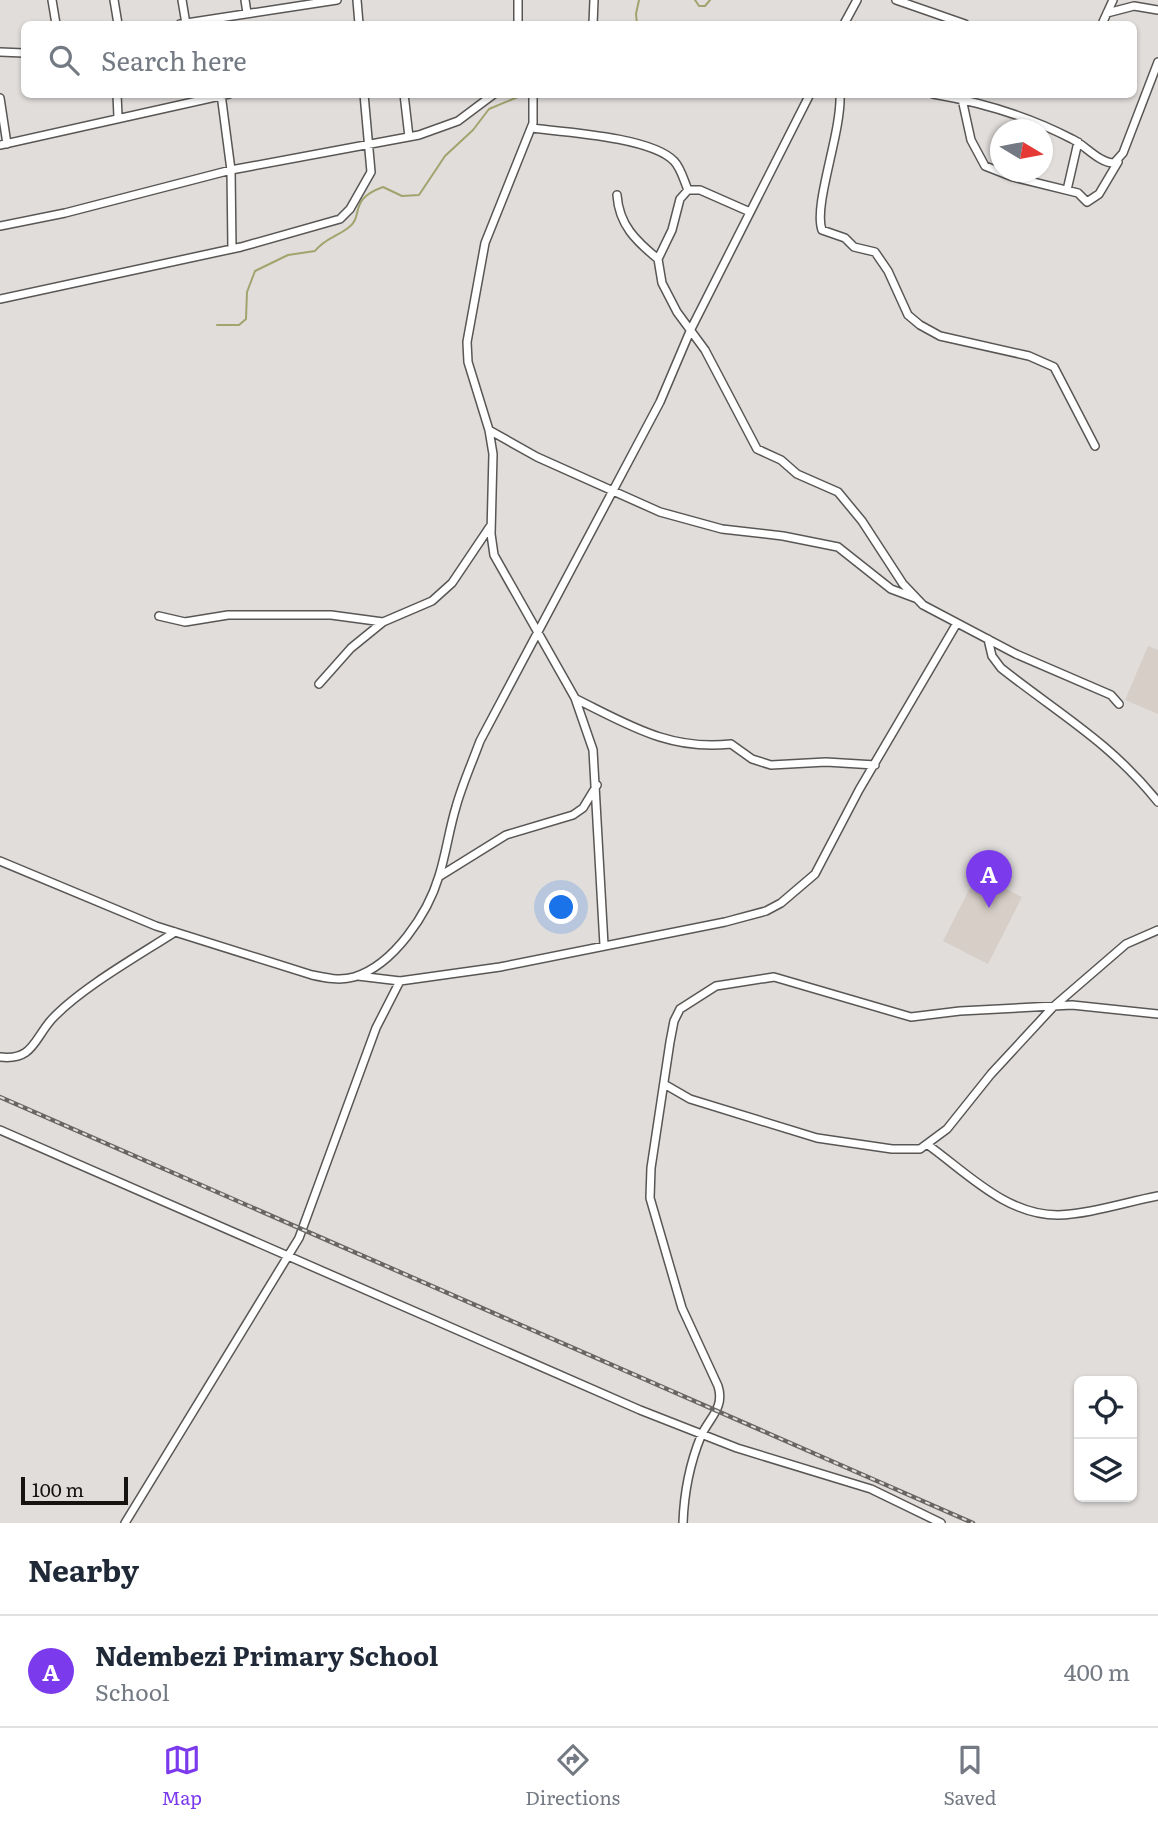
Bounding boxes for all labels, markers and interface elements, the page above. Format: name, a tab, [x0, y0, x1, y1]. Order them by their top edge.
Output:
search box	[21, 21, 1137, 98]
text: Search here	[101, 40, 247, 79]
icon: search	[45, 41, 83, 79]
north arrow	[990, 119, 1053, 182]
pin: A	[966, 850, 1012, 908]
your location	[544, 890, 578, 924]
map controls	[1074, 1376, 1137, 1502]
button: locate	[1074, 1376, 1137, 1439]
button: layers	[1074, 1439, 1137, 1502]
scale bar	[21, 1474, 128, 1506]
text: 100 m	[32, 1475, 84, 1503]
text: Nearby	[28, 1547, 139, 1591]
text: Ndembezi Primary School	[95, 1635, 438, 1674]
text: A	[42, 1654, 60, 1688]
text: 400 m	[1064, 1654, 1130, 1688]
text: School	[95, 1674, 169, 1708]
tab: Map	[162, 1741, 202, 1811]
tab: Directions	[525, 1741, 620, 1811]
tab: Saved	[943, 1741, 996, 1811]

